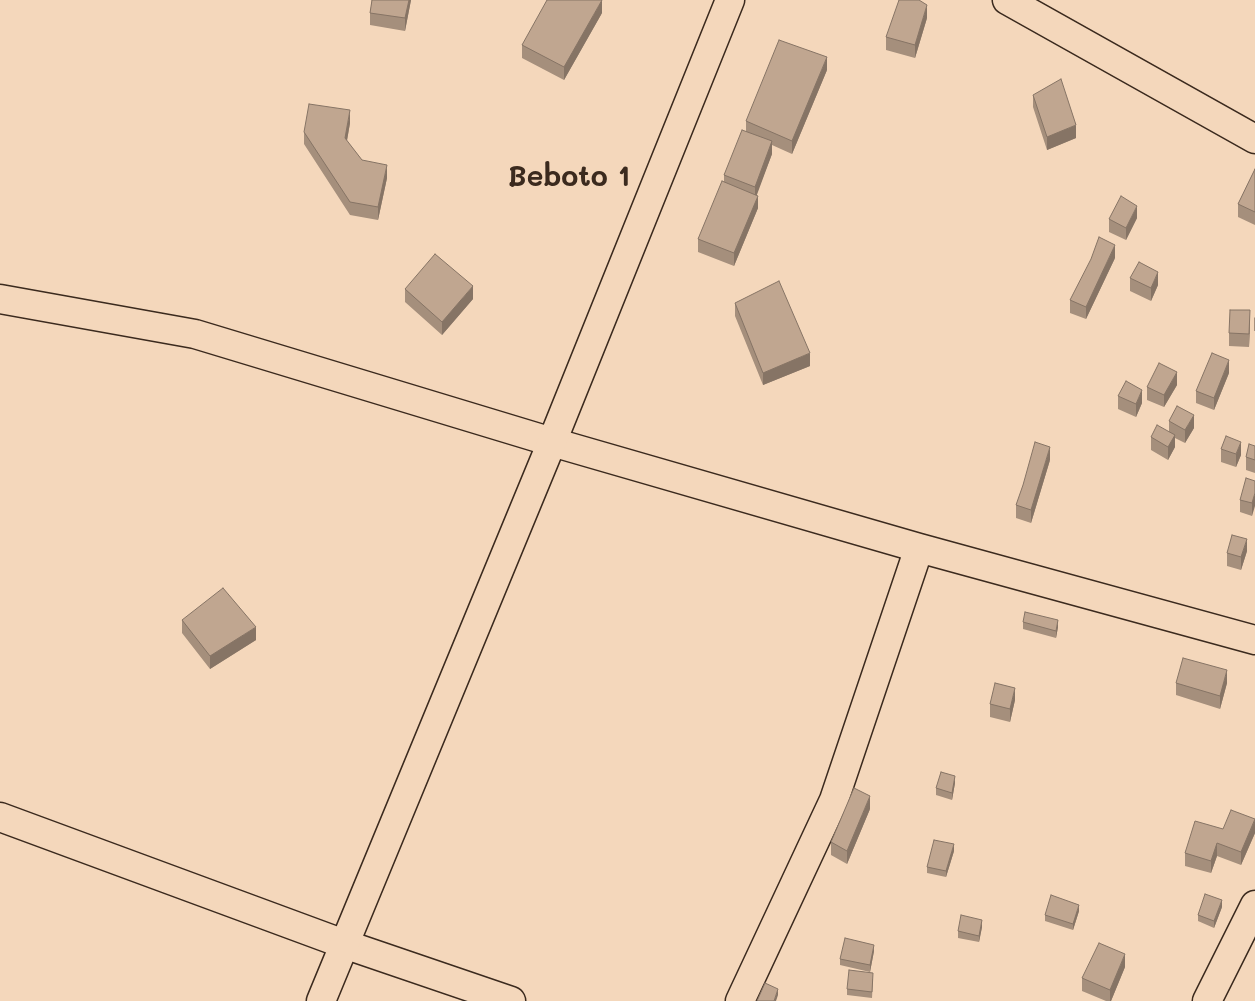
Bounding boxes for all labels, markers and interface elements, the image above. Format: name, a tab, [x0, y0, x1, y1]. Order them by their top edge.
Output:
district label: Beboto 1	[508, 160, 630, 194]

